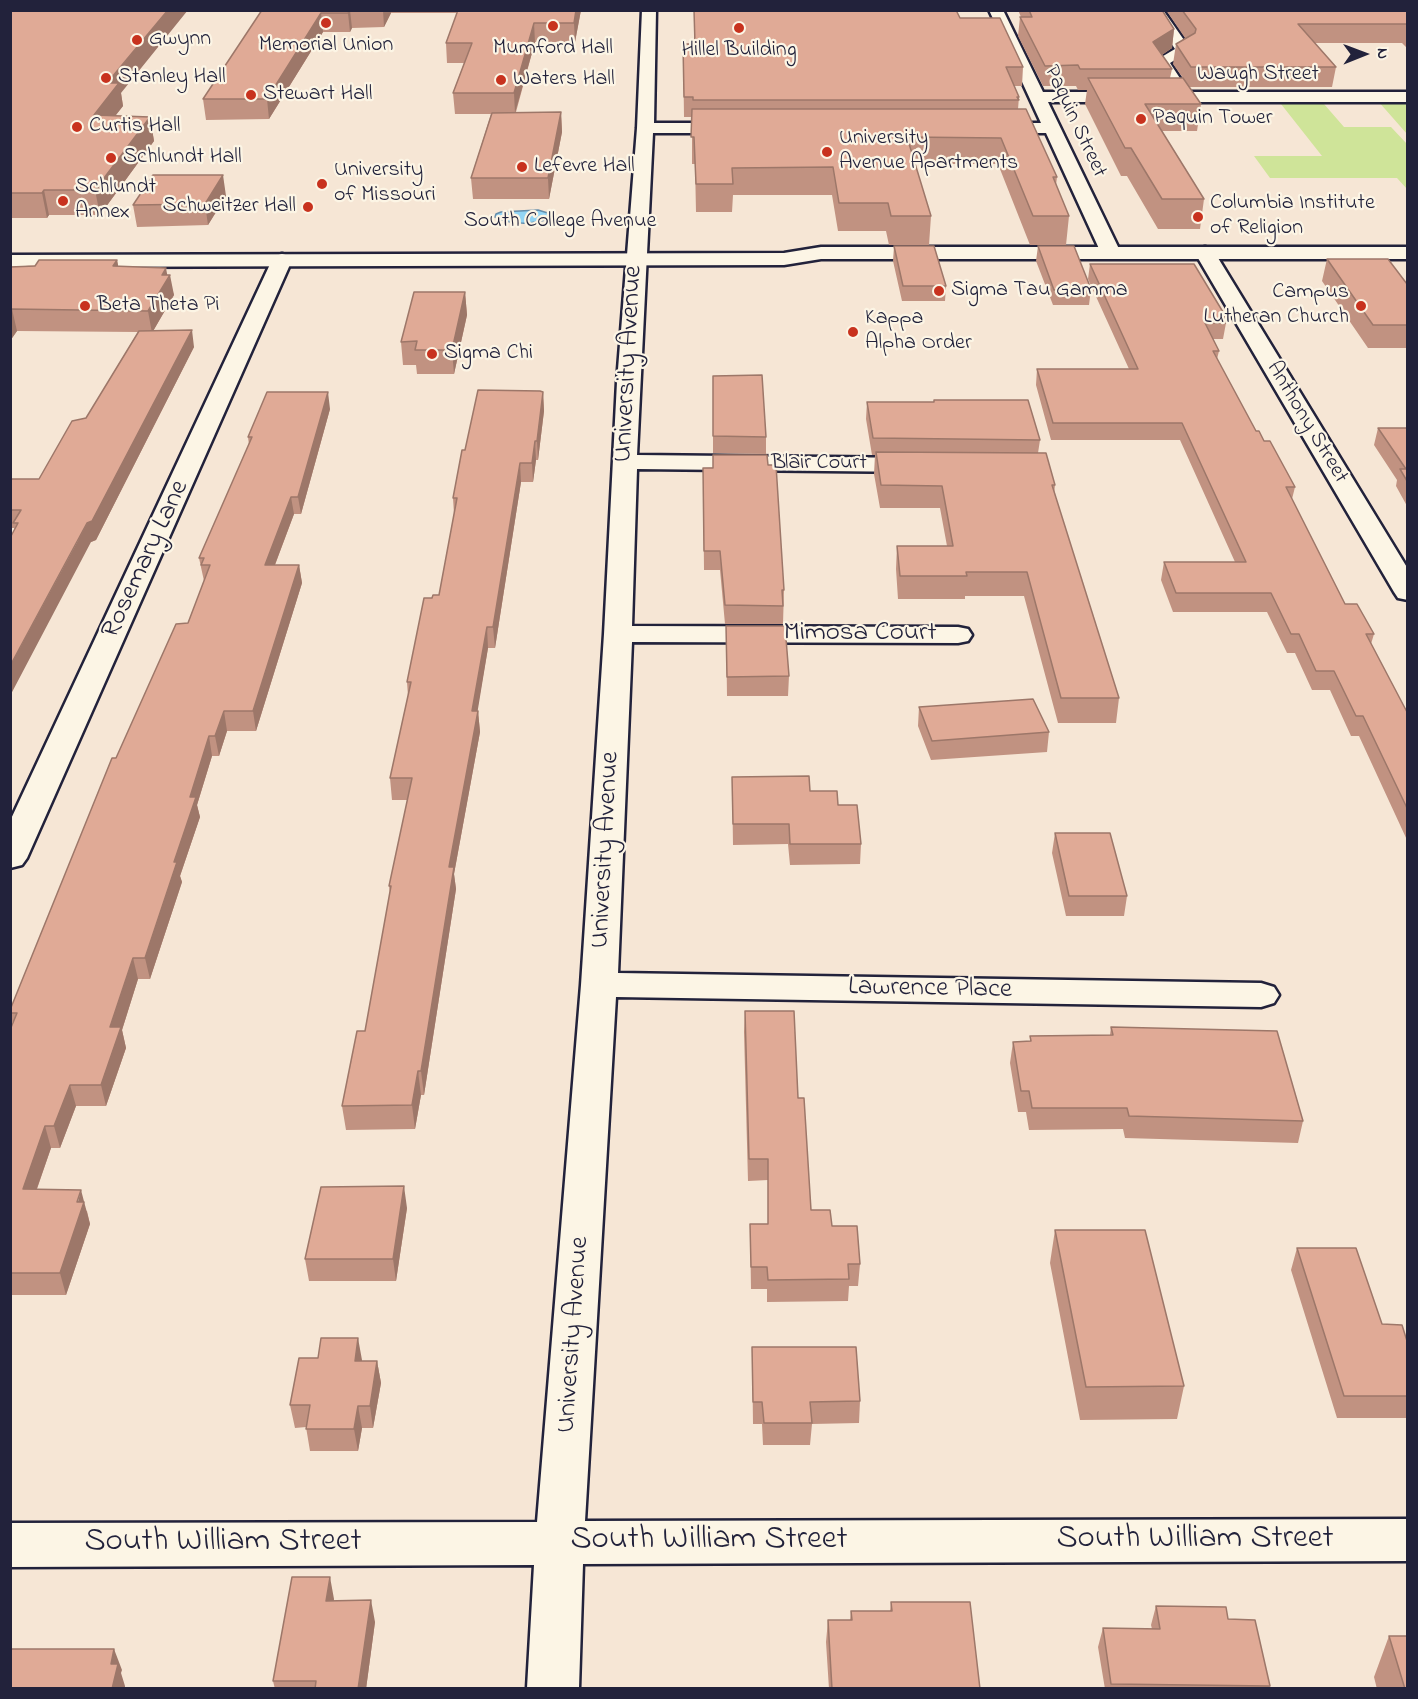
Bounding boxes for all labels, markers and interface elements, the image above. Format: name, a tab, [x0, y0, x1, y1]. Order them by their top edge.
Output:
marker: Memorial Union	[319, 16, 333, 30]
marker: Mumford Hall	[546, 19, 560, 33]
marker: Hillel Building	[732, 21, 746, 35]
north arrow	[1334, 24, 1394, 84]
place label: Gwynn	[149, 27, 211, 53]
marker: Gwynn	[130, 33, 144, 47]
place label: Memorial Union	[259, 33, 393, 59]
place label: Mumford Hall	[493, 36, 613, 62]
place label: Hillel Building	[681, 38, 797, 64]
text: N	[1370, 48, 1394, 59]
street label: Paquin Street	[1037, 62, 1111, 182]
street label: Waugh Street	[1197, 62, 1319, 88]
place label: Stanley Hall	[118, 65, 226, 91]
place label: Waters Hall	[513, 67, 615, 93]
marker: Stanley Hall	[99, 71, 113, 85]
marker: Waters Hall	[494, 73, 508, 87]
place label: Stewart Hall	[263, 82, 372, 108]
marker: Stewart Hall	[244, 88, 258, 102]
place label: Paquin Tower	[1153, 106, 1273, 132]
marker: Paquin Tower	[1134, 112, 1148, 126]
place label: Curtis Hall	[89, 114, 181, 140]
marker: Curtis Hall	[70, 120, 84, 134]
place label: University Avenue Apartments	[839, 126, 1018, 178]
place label: Schlundt Hall	[123, 145, 242, 171]
marker: University Avenue Apartments	[820, 145, 834, 159]
marker: Schlundt Hall	[104, 151, 118, 165]
place label: Lefevre Hall	[534, 154, 635, 180]
place label: University of Missouri	[334, 158, 436, 210]
marker: Lefevre Hall	[515, 160, 529, 174]
place label: Schlundt Annex	[75, 175, 156, 226]
marker: University of Missouri	[315, 177, 329, 191]
place label: Columbia Institute of Religion	[1210, 191, 1375, 242]
marker: Schlundt Annex	[56, 194, 70, 208]
place label: Schweitzer Hall	[163, 194, 296, 220]
marker: Schweitzer Hall	[301, 200, 315, 214]
street label: South College Avenue	[464, 209, 656, 235]
marker: Columbia Institute of Religion	[1191, 210, 1205, 224]
street label: University Avenue	[609, 265, 651, 463]
place label: Sigma Tau Gamma	[951, 278, 1128, 304]
place label: Campus Lutheran Church	[1204, 280, 1349, 332]
marker: Sigma Tau Gamma	[932, 284, 946, 298]
place label: Beta Theta Pi	[97, 293, 219, 319]
marker: Beta Theta Pi	[78, 299, 92, 313]
marker: Campus Lutheran Church	[1354, 299, 1368, 313]
place label: Kappa Alpha Order	[865, 306, 972, 358]
marker: Kappa Alpha Order	[846, 325, 860, 339]
place label: Sigma Chi	[444, 341, 533, 367]
marker: Sigma Chi	[425, 347, 439, 361]
street label: Anthony Street	[1259, 357, 1353, 489]
street label: Blair Court	[771, 451, 867, 477]
street label: Rosemary Lane	[96, 476, 198, 644]
street label: Mimosa Court	[784, 619, 936, 651]
street label: University Avenue	[586, 751, 628, 949]
street label: Lawrence Place	[848, 972, 1012, 1008]
street label: University Avenue	[552, 1236, 598, 1434]
street label: South William Street	[1056, 1521, 1334, 1561]
street label: South William Street	[570, 1522, 848, 1562]
street label: South William Street	[84, 1524, 362, 1564]

